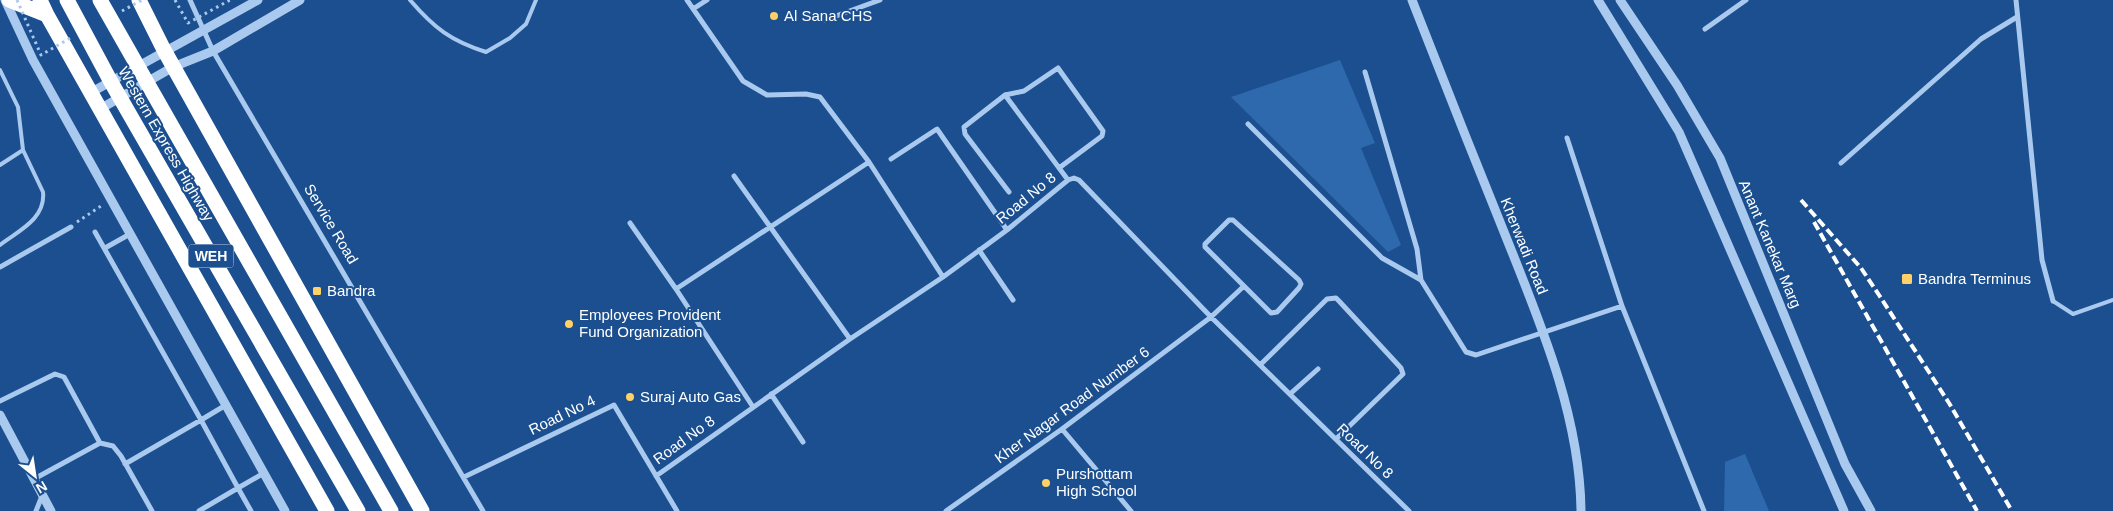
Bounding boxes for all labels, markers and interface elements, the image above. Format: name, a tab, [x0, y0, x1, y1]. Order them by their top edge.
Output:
place label: Al Sana CHS	[784, 7, 872, 24]
marker: Al Sana CHS	[768, 10, 780, 22]
street label: Western Express Highway	[115, 63, 218, 224]
street label: Road No 8	[992, 168, 1059, 227]
street label: Anant Kanekar Marg	[1736, 177, 1805, 310]
street label: Service Road	[301, 181, 362, 267]
street label: Kherwadi Road	[1497, 195, 1552, 297]
road number: WEH	[188, 245, 234, 268]
place label: Bandra Terminus	[1918, 270, 2031, 287]
marker: Bandra Terminus	[1900, 272, 1914, 286]
place label: Bandra	[327, 282, 376, 299]
marker: Bandra	[311, 285, 323, 297]
place label: Employees Provident Fund Organization	[579, 306, 722, 340]
marker: Employees Provident Fund Organization	[563, 318, 575, 330]
street label: Kher Nagar Road Number 6	[991, 343, 1152, 466]
place label: Suraj Auto Gas	[640, 388, 741, 405]
street label: Road No 4	[526, 391, 598, 438]
marker: Suraj Auto Gas	[624, 391, 636, 403]
street label: Road No 8	[650, 412, 718, 468]
street label: Road No 8	[1334, 420, 1397, 482]
north arrow	[10, 451, 60, 501]
place label: Purshottam High School	[1056, 465, 1137, 499]
marker: Purshottam High School	[1040, 477, 1052, 489]
text: N	[33, 478, 50, 497]

